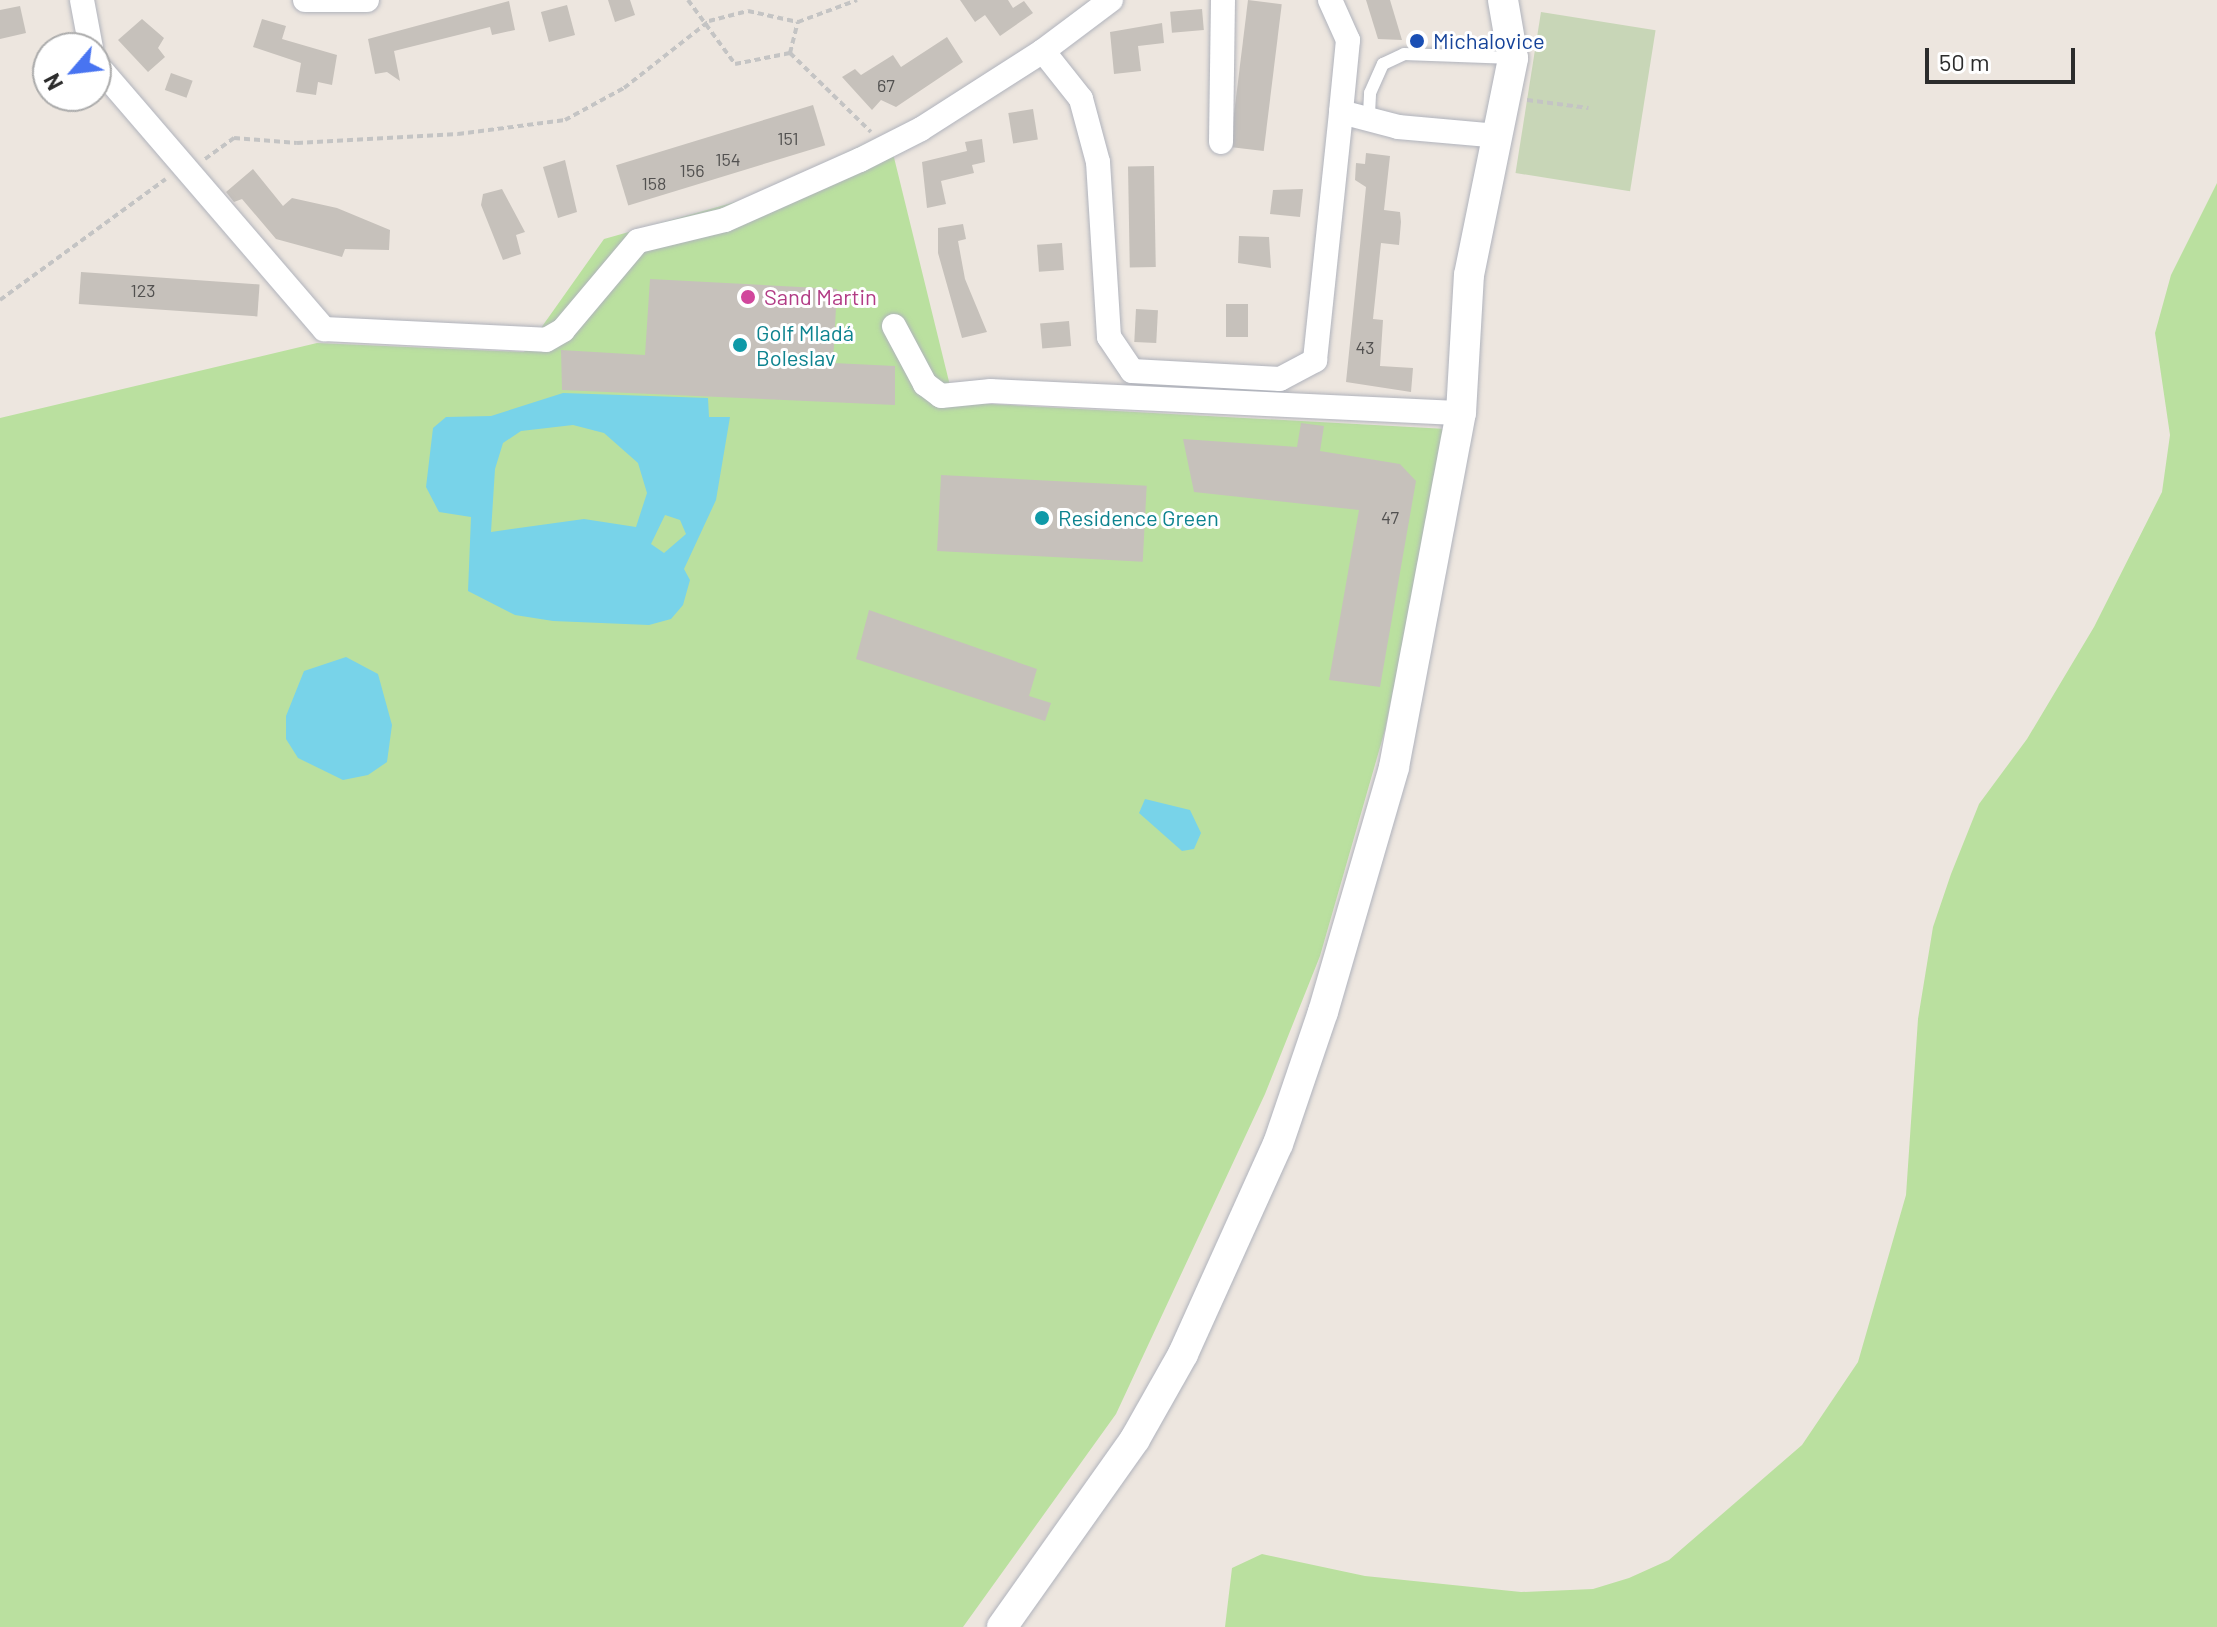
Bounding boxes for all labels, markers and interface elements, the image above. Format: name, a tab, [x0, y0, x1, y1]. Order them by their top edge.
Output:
place label: Michalovice	[1433, 28, 1545, 54]
north arrow	[32, 32, 112, 112]
marker: Michalovice	[1408, 32, 1426, 50]
scale bar	[1929, 32, 2079, 82]
text: 50 m	[1939, 47, 1990, 76]
text: N	[38, 70, 67, 95]
house number: 67	[877, 74, 895, 96]
house number: 151	[777, 127, 799, 149]
house number: 154	[715, 148, 741, 170]
house number: 156	[680, 159, 704, 181]
house number: 158	[642, 172, 666, 194]
house number: 123	[130, 279, 156, 301]
place label: Sand Martin	[764, 284, 877, 310]
marker: Sand Martin	[739, 288, 757, 306]
place label: Golf Mladá Boleslav	[756, 319, 854, 370]
marker: Golf Mladá Boleslav	[731, 336, 749, 354]
house number: 43	[1355, 336, 1375, 358]
place label: Residence Green	[1058, 505, 1219, 531]
house number: 47	[1381, 506, 1399, 528]
marker: Residence Green	[1033, 509, 1051, 527]

